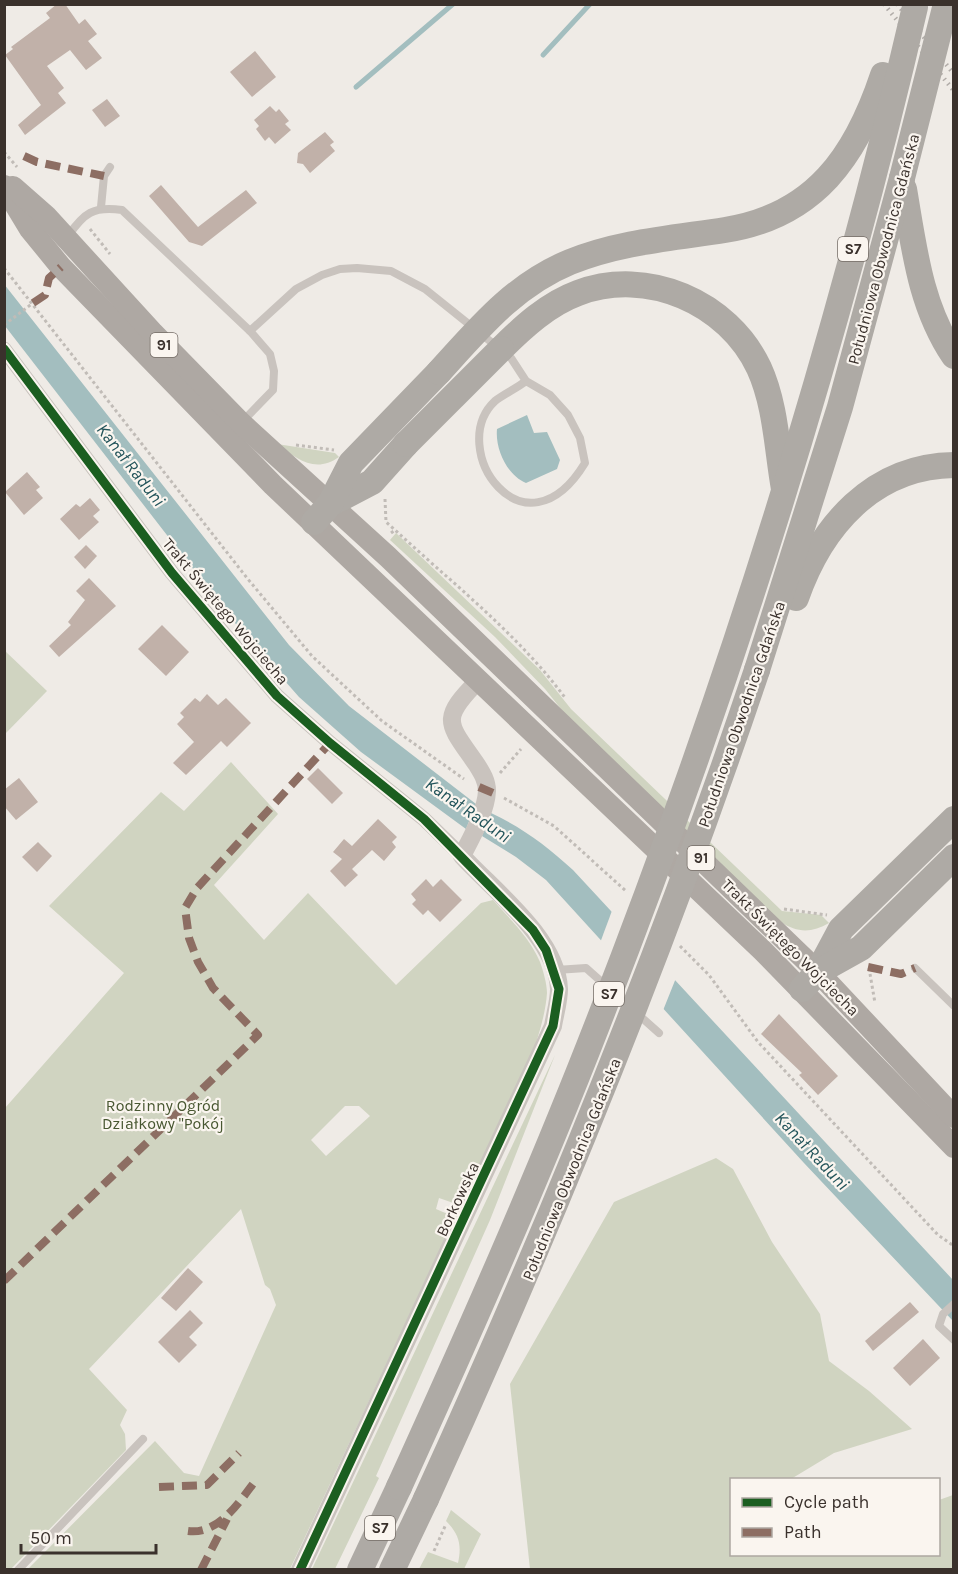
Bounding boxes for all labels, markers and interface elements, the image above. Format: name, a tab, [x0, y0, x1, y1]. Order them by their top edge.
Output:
street label: Południowa Obwodnica Gdańska	[844, 132, 923, 367]
road number: S7	[838, 237, 868, 261]
road number: 91	[150, 333, 178, 357]
water label: Kanał Raduni	[92, 419, 170, 511]
street label: Trakt Świętego Wojciecha	[159, 534, 293, 689]
street label: Południowa Obwodnica Gdańska	[694, 599, 789, 830]
water label: Kanał Raduni	[421, 773, 515, 848]
road number: 91	[688, 846, 714, 870]
street label: Trakt Świętego Wojciecha	[718, 875, 863, 1020]
road number: S7	[594, 982, 624, 1006]
street label: Południowa Obwodnica Gdańska	[518, 1055, 625, 1283]
park label: Rodzinny Ogród Działkowy "Pokój	[102, 1096, 224, 1133]
water label: Kanał Raduni	[770, 1107, 854, 1195]
street label: Borkowska	[432, 1159, 483, 1240]
legend	[730, 1478, 940, 1556]
text: Cycle path	[784, 1491, 869, 1513]
road number: S7	[365, 1516, 395, 1540]
scale bar	[21, 1517, 156, 1555]
text: Path	[784, 1521, 822, 1543]
text: 50 m	[30, 1527, 72, 1549]

